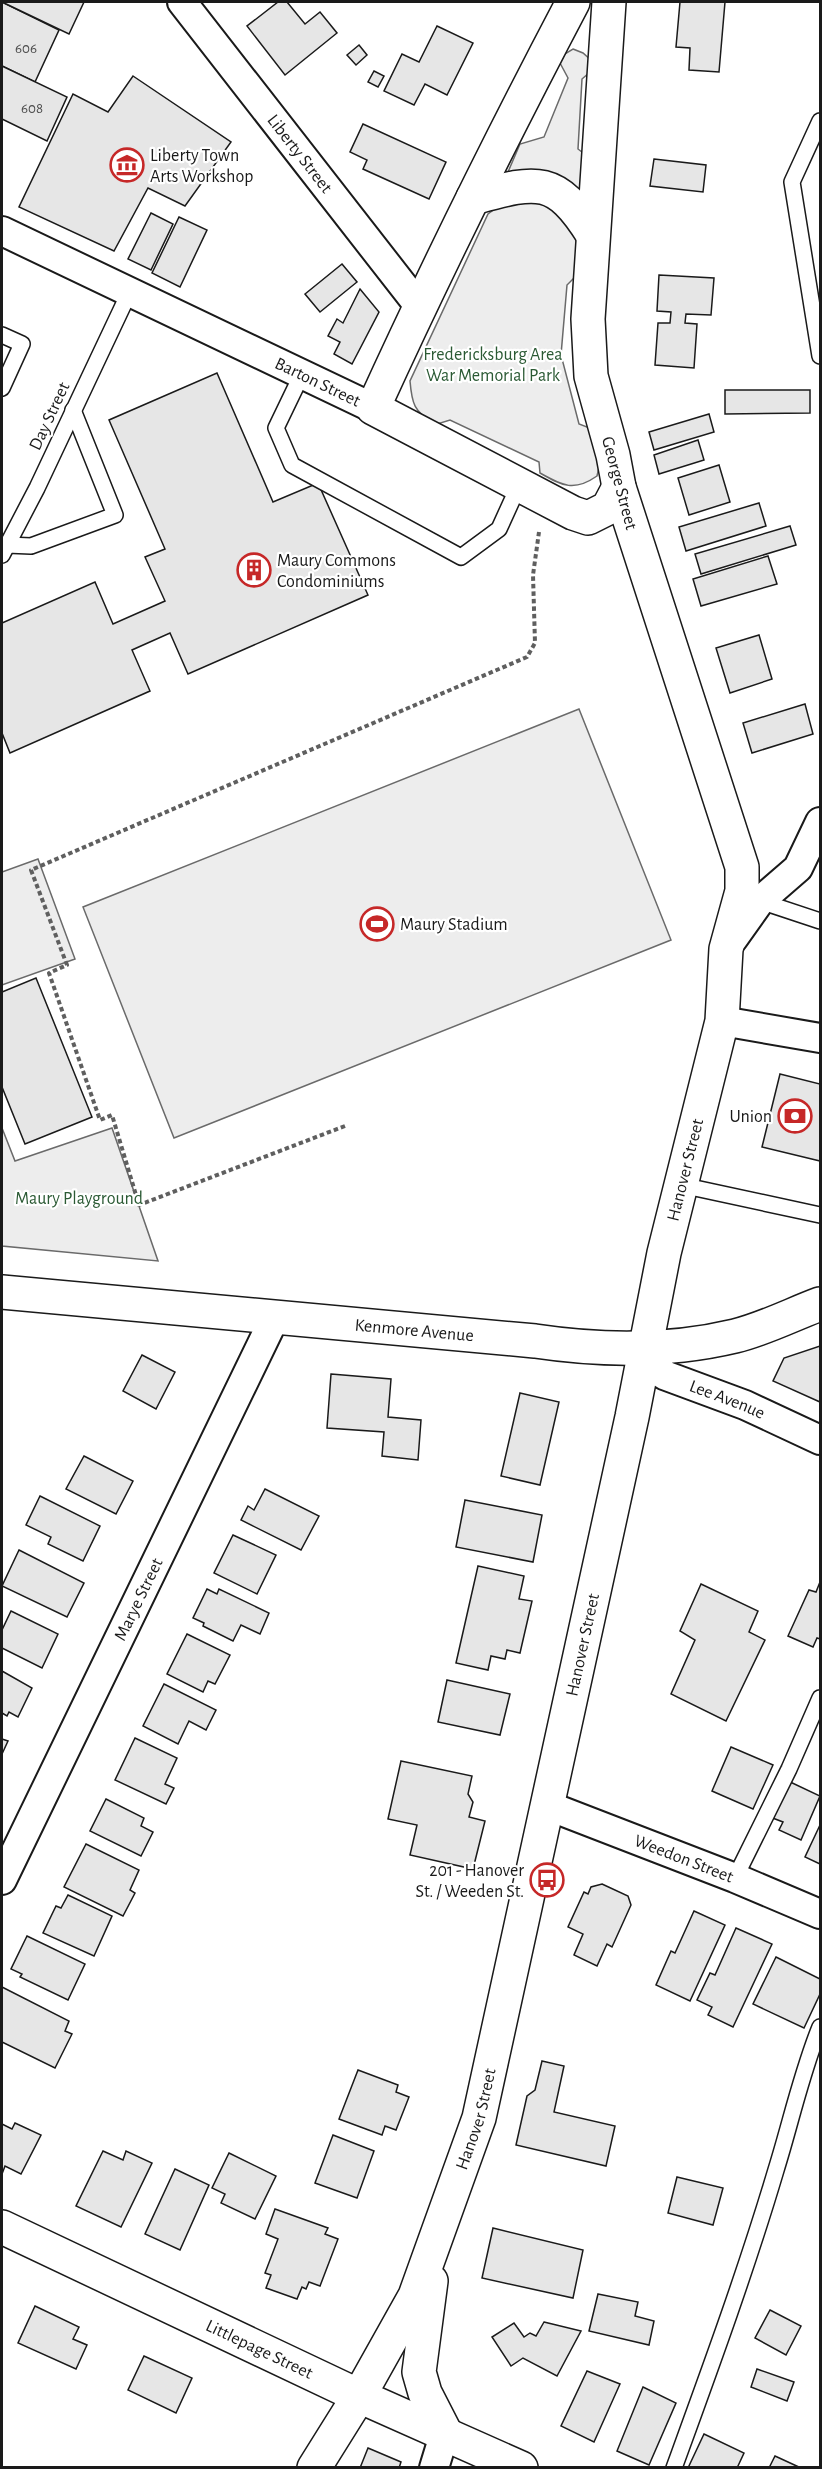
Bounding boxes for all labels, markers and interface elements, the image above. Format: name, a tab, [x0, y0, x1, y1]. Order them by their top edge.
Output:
house number: 606	[15, 41, 37, 56]
house number: 608	[21, 101, 43, 116]
street label: Liberty Street	[263, 111, 335, 197]
museum icon: Liberty Town Arts Workshop	[109, 147, 145, 183]
place label: Liberty Town Arts Workshop	[150, 147, 253, 186]
park label: Fredericksburg Area War Memorial Park	[423, 346, 563, 385]
street label: Barton Street	[272, 355, 363, 411]
street label: Day Street	[26, 379, 74, 453]
street label: George Street	[598, 435, 640, 532]
building icon: Maury Commons Condominiums	[236, 552, 272, 588]
place label: Maury Commons Condominiums	[277, 552, 396, 591]
sports icon: Maury Stadium	[359, 906, 395, 942]
place label: Maury Stadium	[400, 916, 508, 934]
bank icon: Union	[777, 1098, 813, 1134]
place label: Union	[730, 1108, 772, 1126]
street label: Hanover Street	[664, 1117, 707, 1223]
park label: Maury Playground	[15, 1190, 143, 1208]
street label: Kenmore Avenue	[354, 1316, 475, 1345]
street label: Lee Avenue	[687, 1377, 768, 1423]
street label: Marye Street	[111, 1555, 167, 1644]
street label: Hanover Street	[563, 1592, 603, 1698]
street label: Weedon Street	[632, 1832, 736, 1887]
place label: 201 - Hanover St. / Weeden St.	[416, 1862, 524, 1901]
bus stop icon: 201 - Hanover St. / Weeden St.	[529, 1862, 565, 1898]
street label: Hanover Street	[453, 2066, 500, 2172]
street label: Littlepage Street	[203, 2317, 316, 2383]

